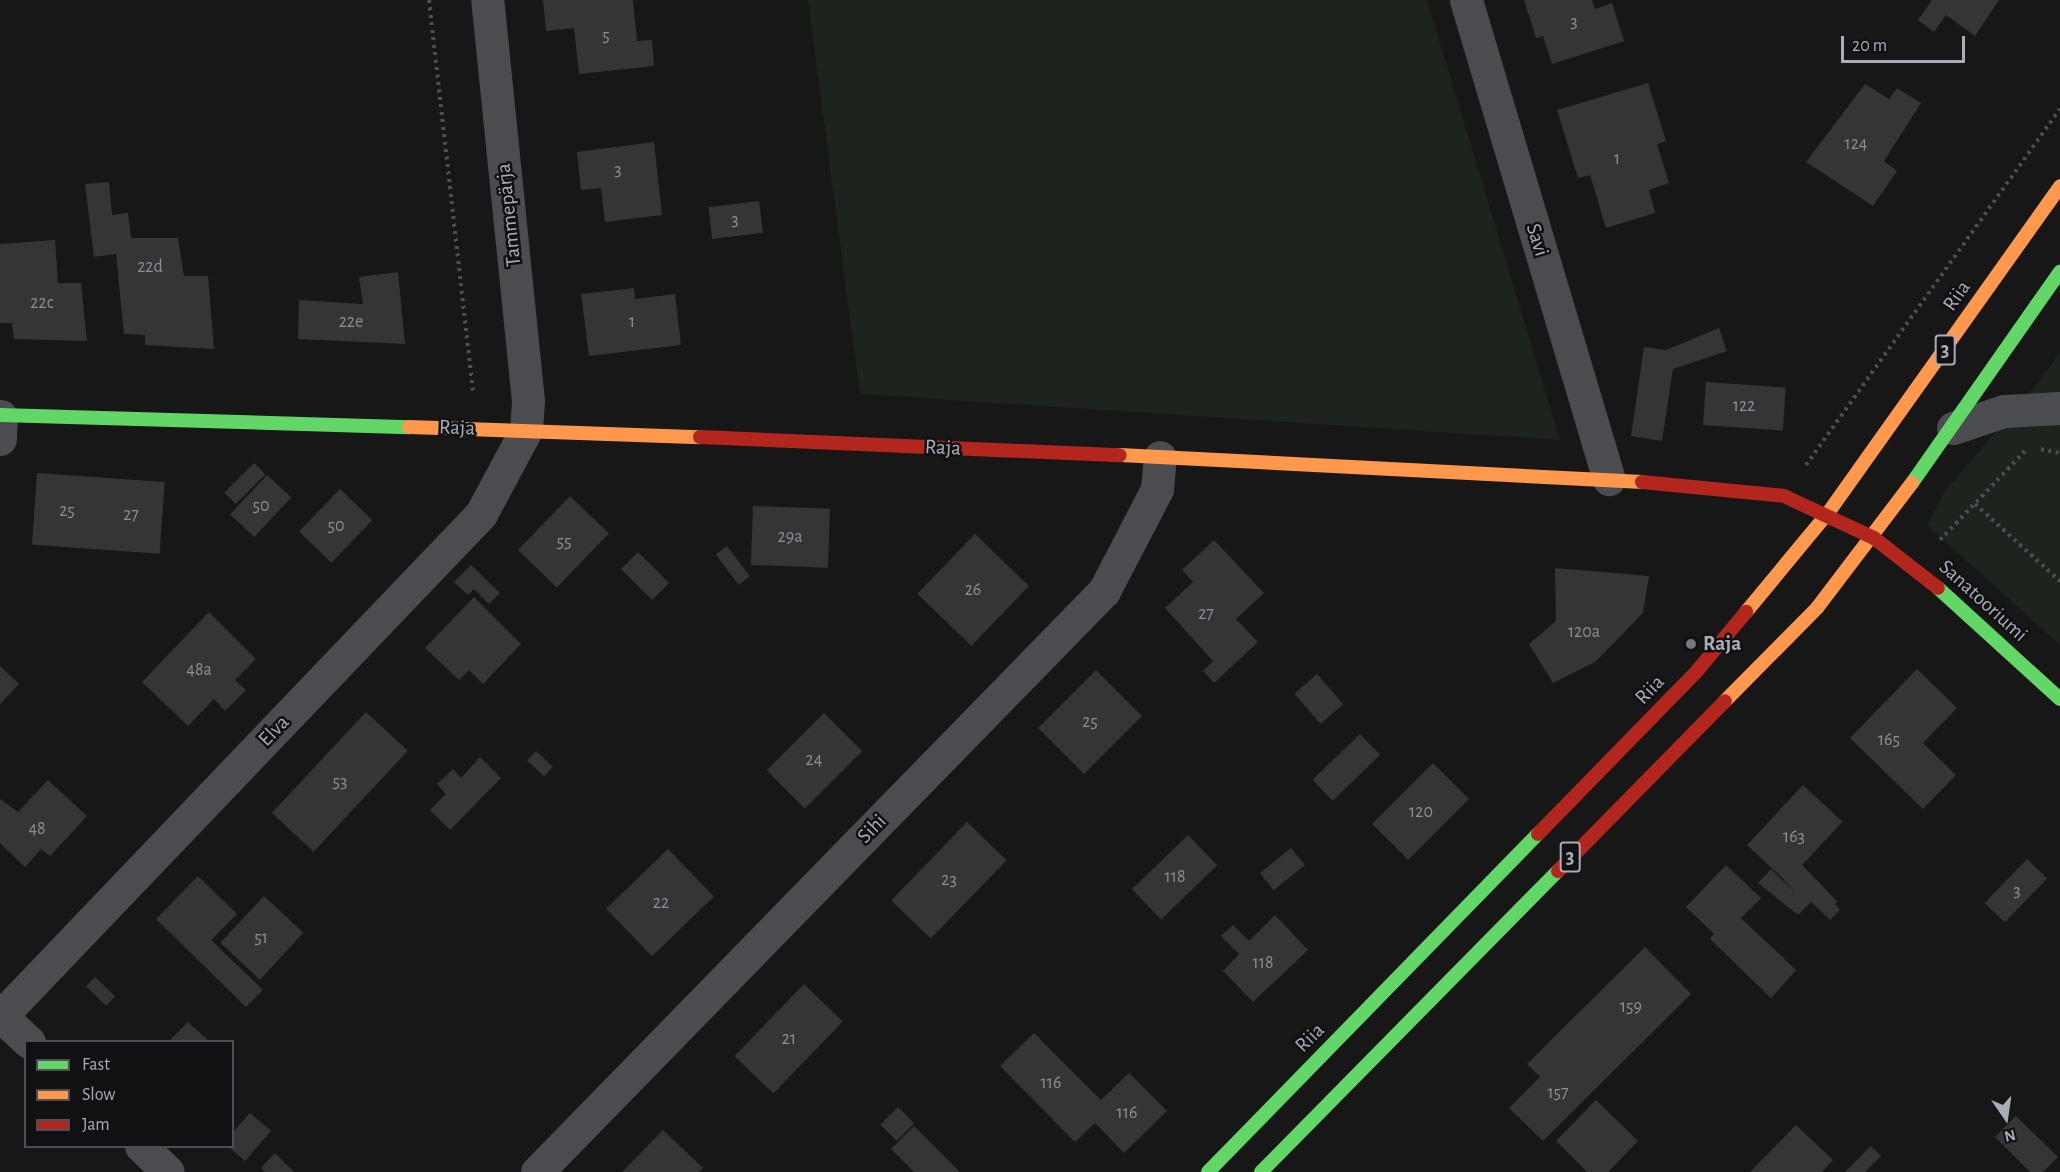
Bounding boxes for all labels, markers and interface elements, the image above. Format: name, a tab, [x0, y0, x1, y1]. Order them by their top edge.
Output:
house number: 3	[1570, 11, 1578, 33]
scale bar	[1844, 24, 1968, 62]
house number: 5	[602, 25, 610, 47]
text: 20 m	[1852, 37, 1887, 55]
house number: 124	[1844, 133, 1868, 155]
house number: 1	[1614, 148, 1620, 170]
house number: 3	[614, 159, 622, 181]
street label: Tammepärja	[491, 162, 527, 268]
house number: 3	[731, 209, 739, 231]
street label: Savi	[1520, 221, 1554, 259]
house number: 22d	[137, 256, 163, 278]
street label: Riia	[1938, 276, 1976, 316]
house number: 22c	[30, 292, 54, 314]
house number: 22e	[339, 311, 363, 333]
house number: 1	[629, 311, 635, 333]
road number: 3	[1934, 333, 1956, 367]
house number: 122	[1733, 395, 1755, 417]
street label: Raja	[438, 415, 476, 441]
street label: Raja	[924, 434, 962, 462]
house number: 50	[252, 495, 270, 517]
house number: 25	[59, 500, 75, 522]
house number: 27	[123, 504, 139, 526]
house number: 50	[327, 515, 345, 537]
house number: 29a	[778, 526, 802, 548]
house number: 55	[556, 531, 572, 553]
street label: Sanatooriumi	[1933, 555, 2033, 647]
house number: 26	[965, 579, 981, 601]
house number: 27	[1198, 603, 1214, 625]
house number: 120a	[1568, 621, 1600, 643]
place label: Raja	[1703, 631, 1741, 657]
marker: Raja	[1684, 637, 1698, 651]
house number: 48a	[186, 659, 212, 681]
street label: Riia	[1630, 670, 1670, 710]
street label: Elva	[253, 710, 295, 752]
house number: 25	[1082, 711, 1098, 733]
house number: 165	[1878, 729, 1900, 751]
house number: 24	[806, 749, 822, 771]
house number: 53	[333, 771, 347, 793]
house number: 120	[1409, 801, 1433, 823]
street label: Sihi	[852, 809, 892, 849]
house number: 48	[28, 818, 46, 840]
house number: 163	[1783, 826, 1805, 848]
road number: 3	[1560, 840, 1580, 874]
house number: 118	[1165, 866, 1185, 888]
house number: 23	[941, 869, 957, 891]
house number: 3	[2013, 880, 2021, 902]
house number: 22	[653, 892, 669, 914]
house number: 51	[254, 927, 268, 949]
house number: 118	[1253, 952, 1273, 974]
house number: 159	[1620, 996, 1642, 1018]
street label: Riia	[1290, 1018, 1330, 1058]
house number: 21	[782, 1028, 796, 1050]
legend	[24, 1040, 234, 1148]
text: Fast	[82, 1056, 110, 1074]
house number: 116	[1041, 1072, 1061, 1094]
house number: 157	[1547, 1082, 1569, 1104]
text: Slow	[82, 1086, 115, 1104]
north arrow	[1976, 1088, 2036, 1148]
house number: 116	[1117, 1102, 1137, 1124]
text: Jam	[82, 1116, 110, 1134]
text: N	[2003, 1126, 2017, 1145]

